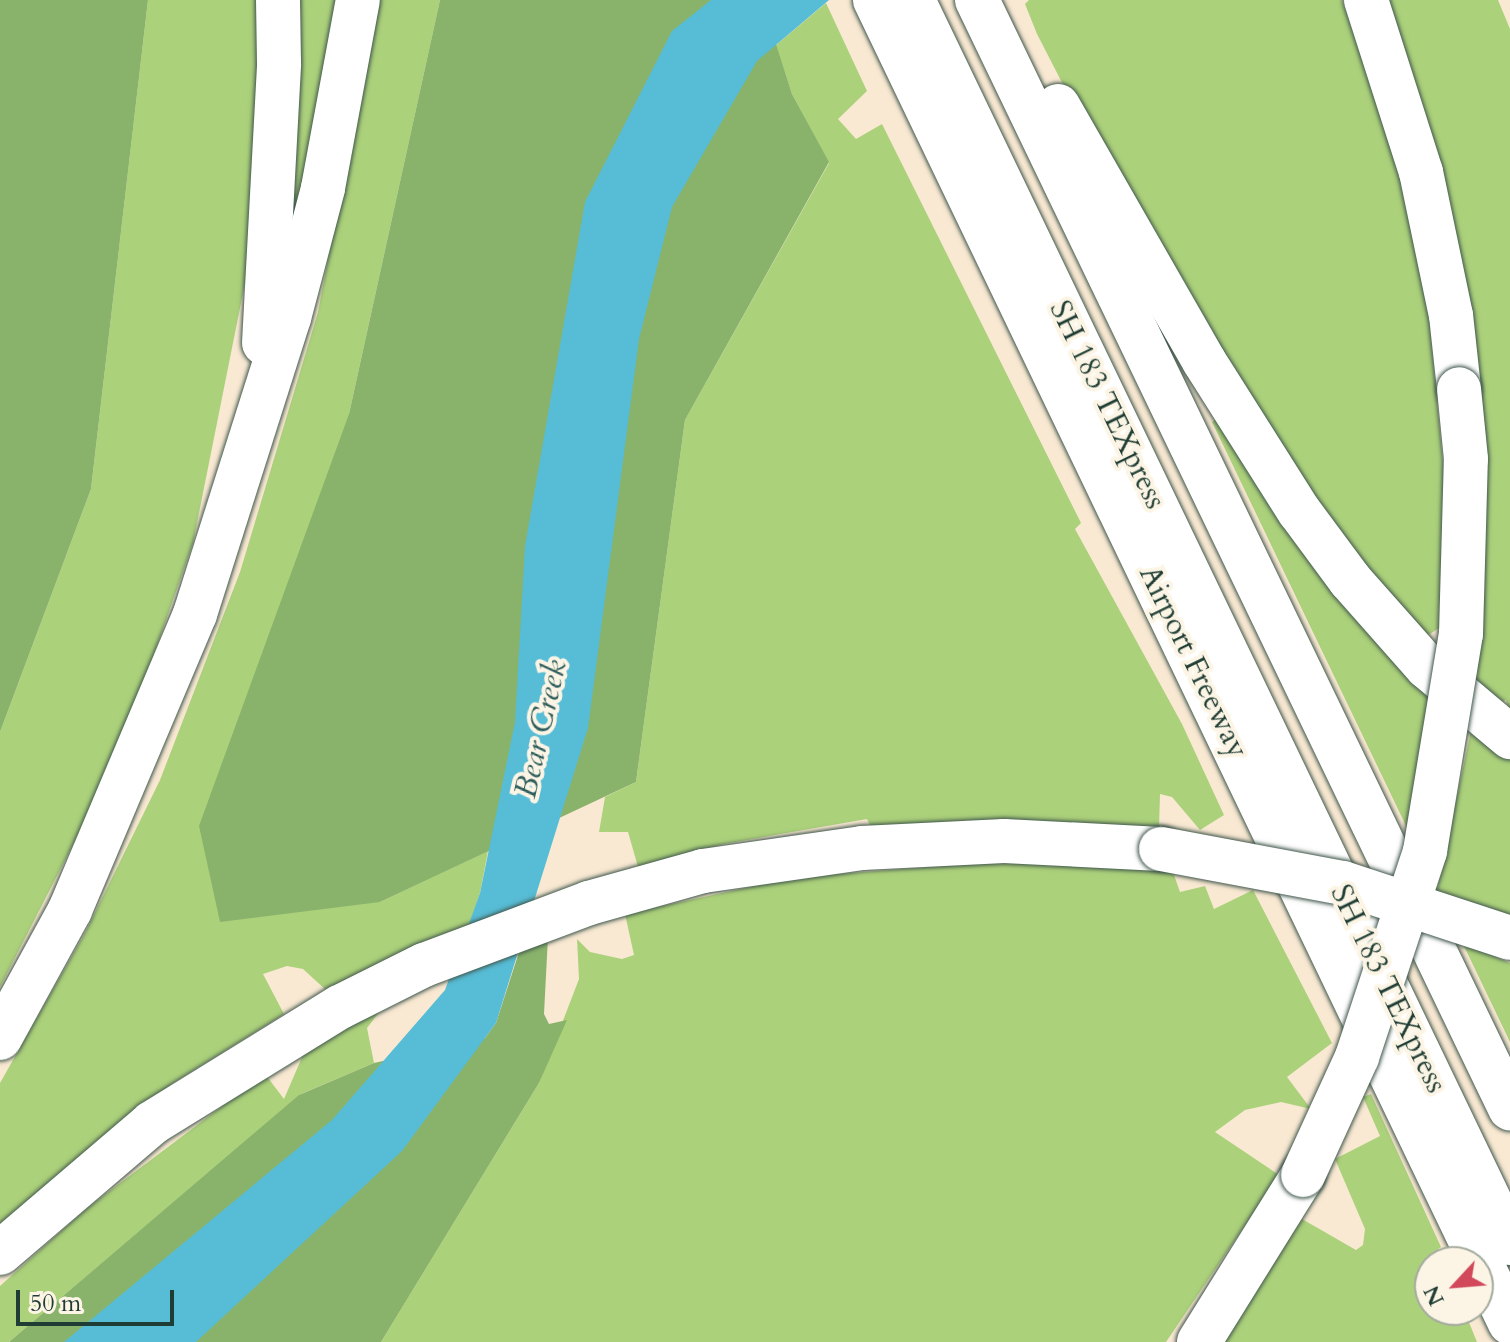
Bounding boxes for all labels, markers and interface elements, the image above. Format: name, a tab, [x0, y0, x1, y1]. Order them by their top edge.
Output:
street label: SH 183 TEXpress	[1041, 295, 1173, 515]
street label: Airport Freeway	[1131, 560, 1255, 764]
water label: Bear Creek	[506, 656, 576, 802]
street label: SH 183 TEXpress	[1322, 879, 1454, 1099]
north arrow	[1414, 1246, 1494, 1326]
scale bar	[20, 1274, 178, 1324]
text: N	[1417, 1280, 1452, 1311]
text: 50 m	[30, 1287, 81, 1320]

